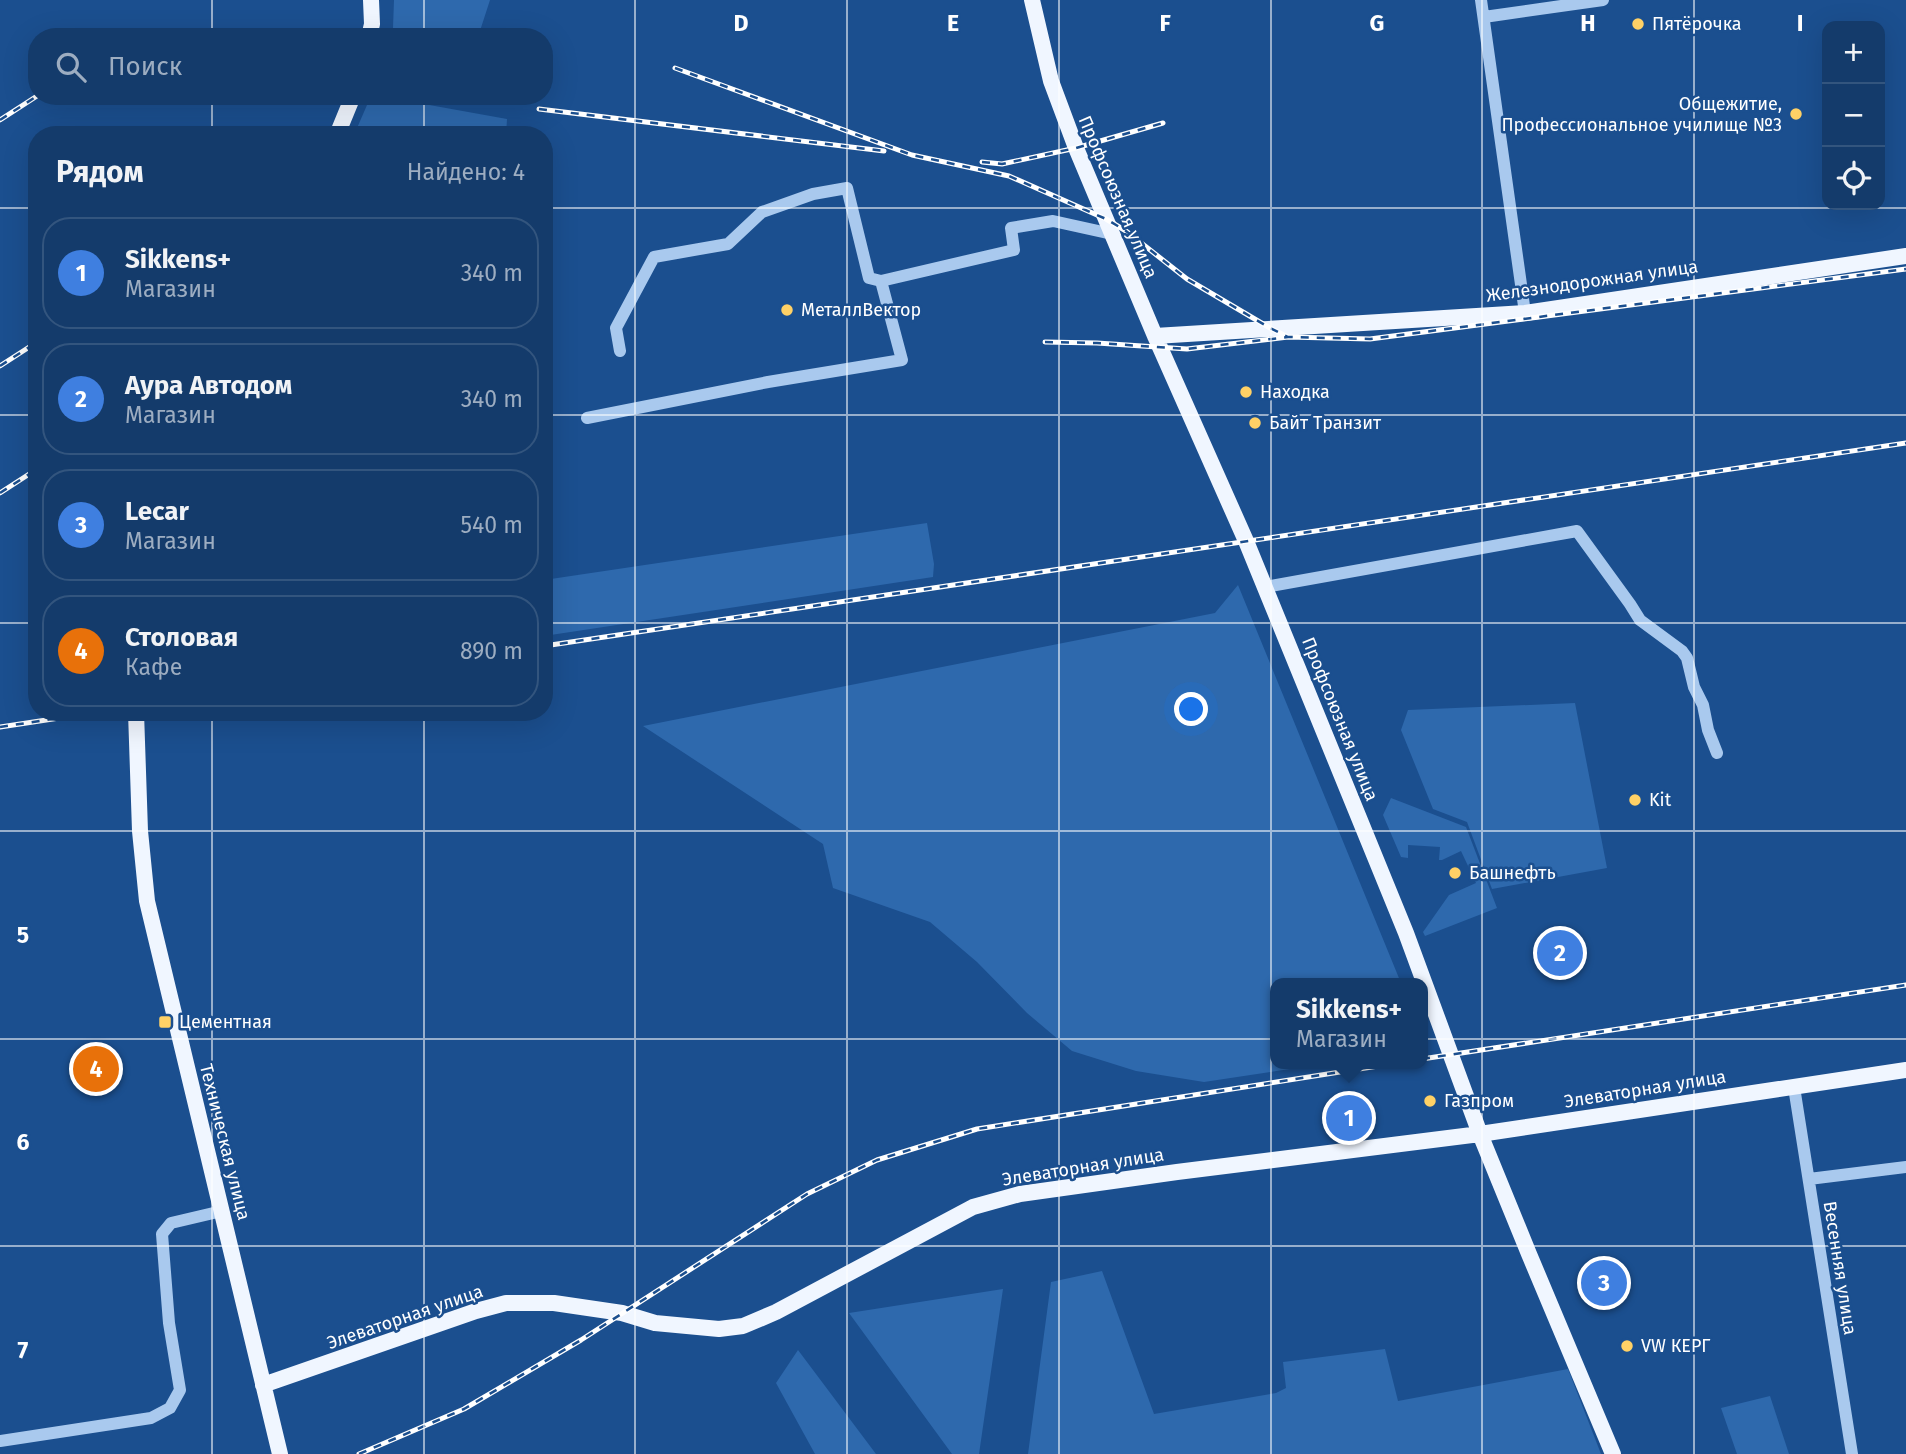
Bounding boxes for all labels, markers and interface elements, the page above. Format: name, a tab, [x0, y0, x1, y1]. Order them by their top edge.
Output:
text: D	[734, 9, 749, 37]
text: E	[947, 9, 959, 37]
text: F	[1159, 9, 1171, 37]
text: G	[1370, 9, 1384, 37]
text: H	[1580, 9, 1596, 37]
text: I	[1797, 9, 1803, 37]
place label: Пятёрочка	[1652, 13, 1742, 35]
marker: Пятёрочка	[1630, 16, 1646, 32]
map controls	[1822, 21, 1885, 210]
button: +	[1822, 21, 1885, 84]
search box	[28, 28, 553, 105]
icon: search	[52, 48, 90, 86]
text: Поиск	[108, 51, 182, 82]
button: −	[1822, 84, 1885, 147]
place label: Общежитие, Профессиональное училище №3	[1501, 93, 1782, 136]
marker: Общежитие, Профессиональное училище №3	[1788, 106, 1804, 122]
street label: Профсоюзная улица	[1074, 112, 1162, 282]
button: locate	[1822, 147, 1885, 210]
text: Рядом	[56, 154, 144, 190]
text: Найдено: 4	[407, 158, 525, 186]
text: Sikkens+	[125, 244, 231, 275]
street label: Железнодорожная улица	[1485, 255, 1699, 307]
text: 1	[76, 259, 86, 287]
text: 340 m	[461, 259, 523, 287]
text: Магазин	[125, 275, 216, 303]
place label: МеталлВектор	[801, 299, 921, 321]
marker: МеталлВектор	[779, 302, 795, 318]
text: Аура Автодом	[125, 370, 292, 401]
place label: Находка	[1260, 381, 1330, 403]
marker: Находка	[1238, 384, 1254, 400]
text: 2	[75, 385, 87, 413]
text: 340 m	[461, 385, 523, 413]
text: Магазин	[125, 401, 216, 429]
place label: Байт Транзит	[1269, 412, 1382, 434]
marker: Байт Транзит	[1247, 415, 1263, 431]
text: Lecar	[125, 496, 189, 527]
text: 3	[75, 511, 87, 539]
text: 540 m	[461, 511, 523, 539]
text: Магазин	[125, 527, 216, 555]
text: Столовая	[125, 622, 238, 653]
street label: Профсоюзная улица	[1297, 634, 1383, 804]
text: 4	[75, 637, 88, 665]
text: 890 m	[460, 637, 523, 665]
text: Кафе	[125, 653, 182, 681]
your location	[1174, 692, 1208, 726]
place label: Kit	[1649, 789, 1672, 811]
marker: Kit	[1627, 792, 1643, 808]
place label: Башнефть	[1469, 862, 1556, 884]
marker: Башнефть	[1447, 865, 1463, 881]
text: 5	[17, 921, 29, 949]
pin: 2	[1537, 927, 1583, 979]
popup	[1270, 978, 1428, 1069]
text: Sikkens+	[1296, 994, 1402, 1025]
place label: Цементная	[179, 1011, 272, 1033]
marker: Цементная	[157, 1014, 173, 1030]
text: Магазин	[1296, 1025, 1387, 1053]
pin: 4	[73, 1043, 119, 1095]
street label: Техническая улица	[195, 1062, 255, 1222]
street label: Элеваторная улица	[1563, 1065, 1727, 1113]
place label: Газпром	[1444, 1090, 1514, 1112]
pin: 1	[1326, 1092, 1372, 1144]
marker: Газпром	[1422, 1093, 1438, 1109]
text: 6	[17, 1128, 30, 1156]
street label: Элеваторная улица	[1001, 1143, 1165, 1191]
street label: Весенняя улица	[1819, 1200, 1861, 1336]
pin: 3	[1581, 1257, 1627, 1309]
street label: Элеваторная улица	[324, 1280, 486, 1354]
place label: VW КЕРГ	[1641, 1335, 1710, 1357]
text: 7	[18, 1336, 29, 1364]
marker: VW КЕРГ	[1619, 1338, 1635, 1354]

